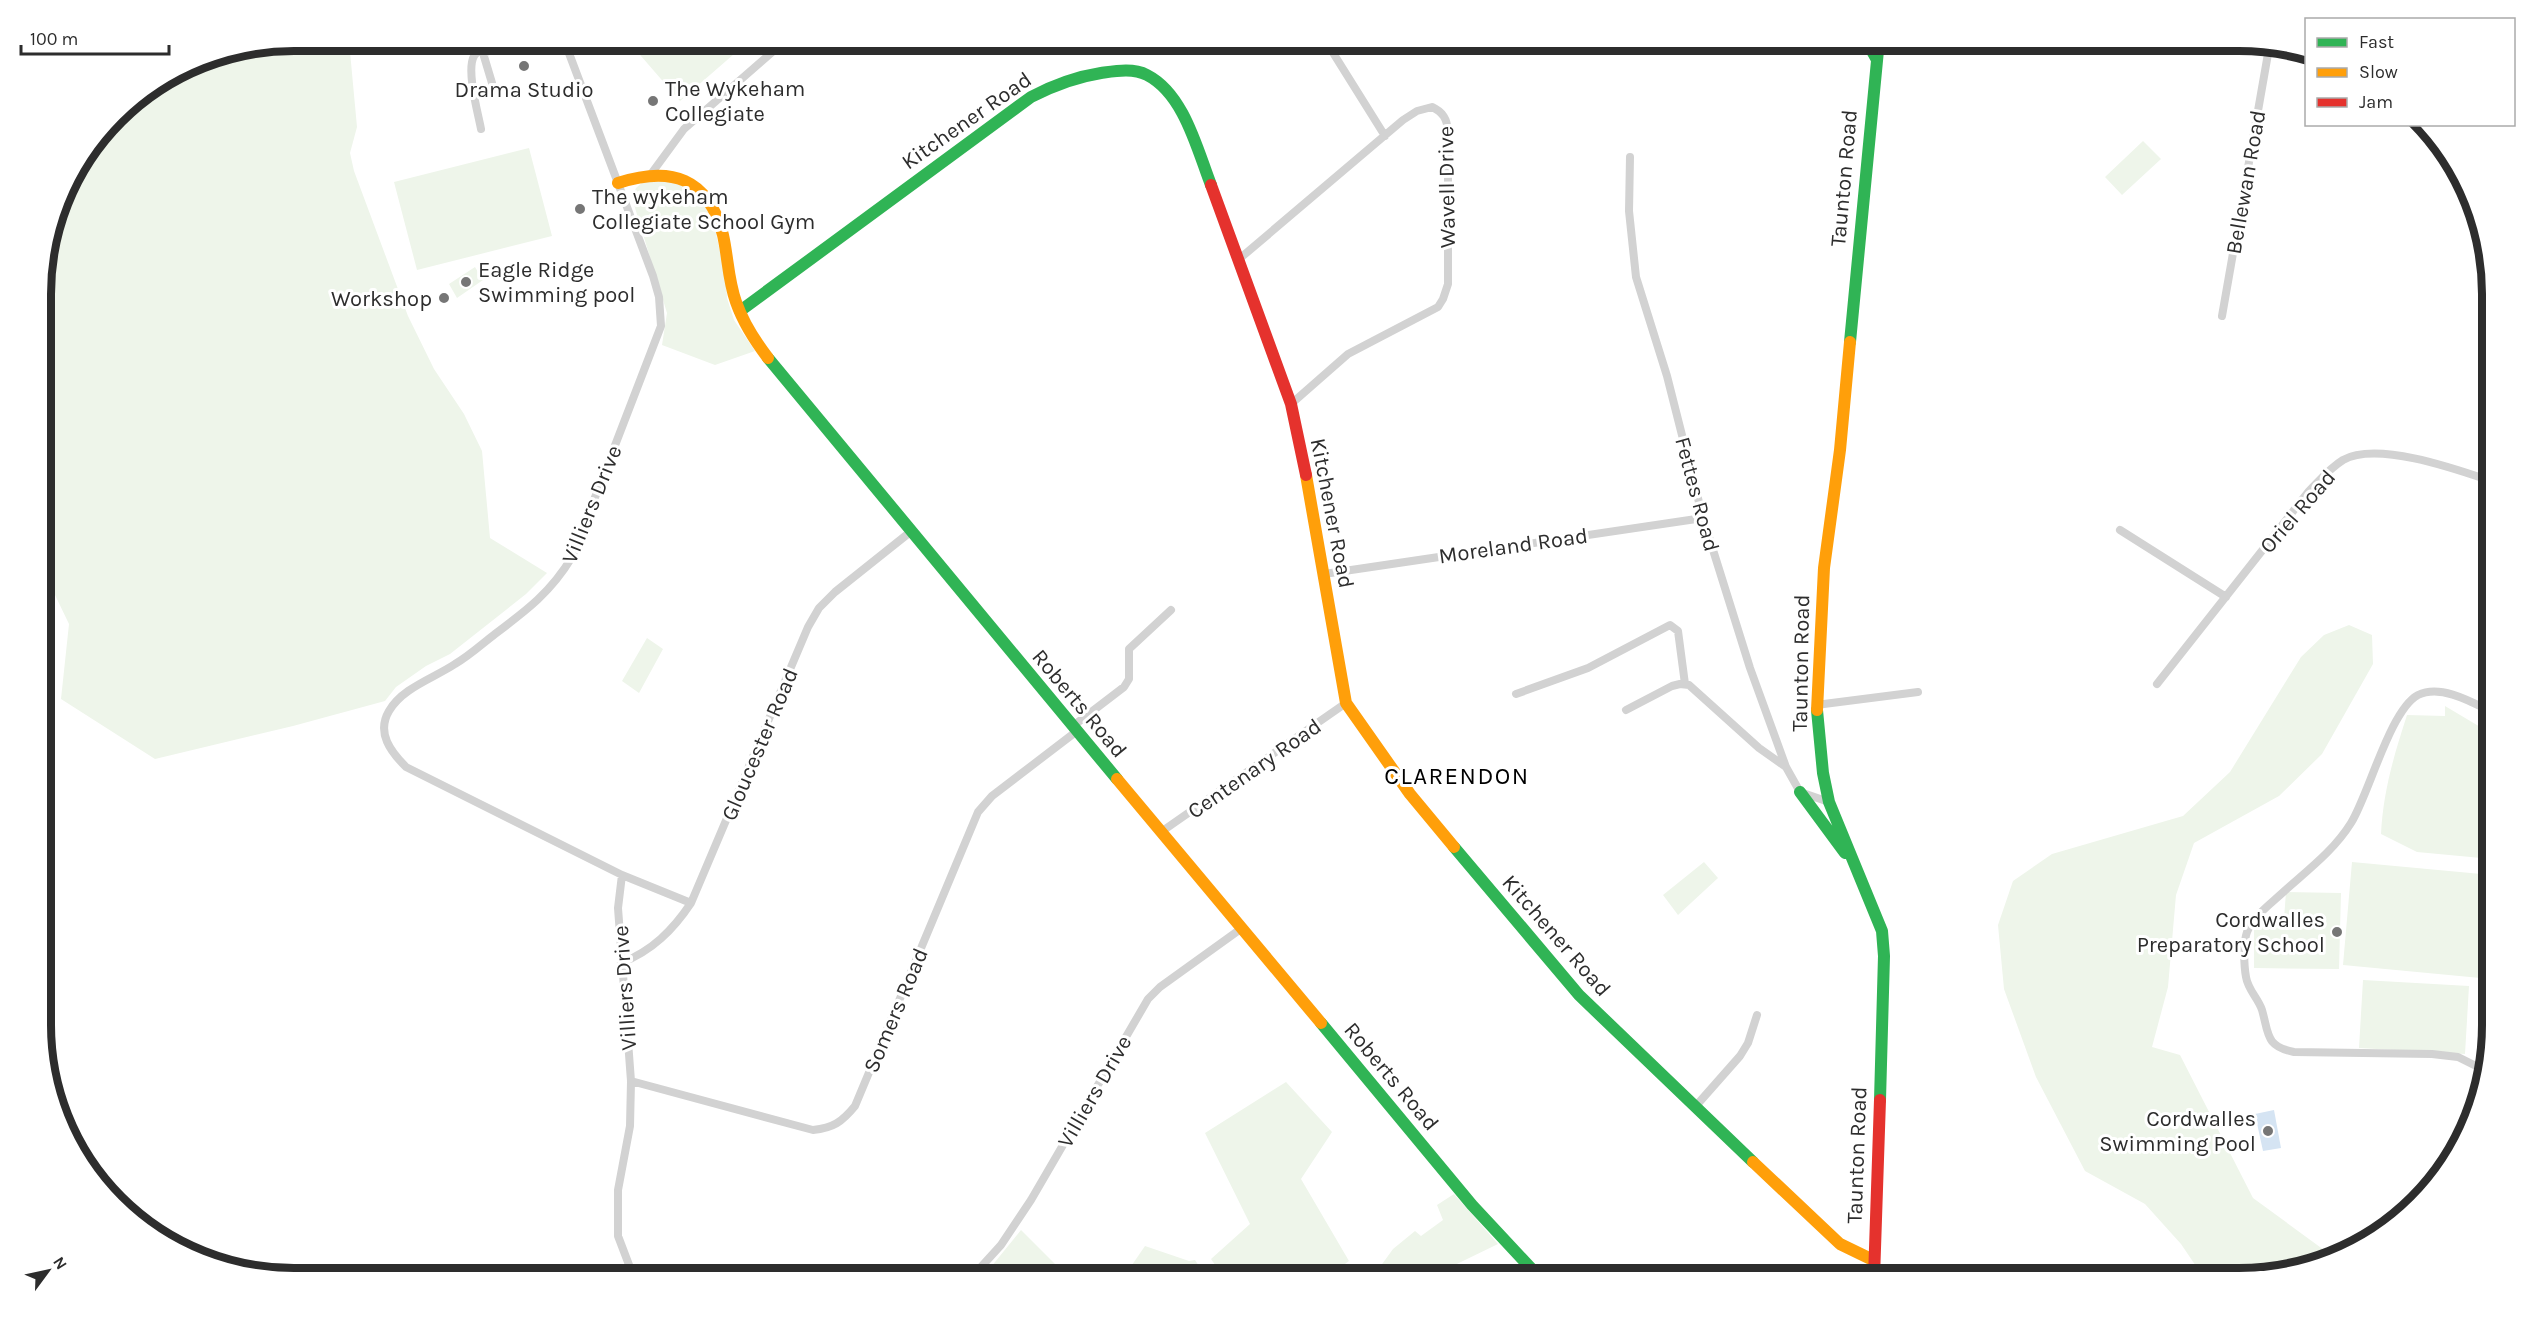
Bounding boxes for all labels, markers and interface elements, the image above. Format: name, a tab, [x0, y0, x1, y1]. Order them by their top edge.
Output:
scale bar	[21, 18, 170, 56]
legend	[2305, 18, 2515, 126]
text: 100 m	[30, 28, 78, 50]
text: Fast	[2359, 31, 2394, 53]
marker: Drama Studio	[517, 59, 531, 73]
text: Slow	[2359, 61, 2398, 83]
street label: Kitchener Road	[897, 66, 1036, 175]
place label: The Wykeham Collegiate	[665, 76, 805, 127]
place label: Drama Studio	[454, 77, 594, 103]
text: Jam	[2359, 91, 2393, 113]
marker: The Wykeham Collegiate	[646, 94, 660, 108]
street label: Bellewan Road	[2221, 108, 2271, 256]
street label: Taunton Road	[1825, 109, 1863, 248]
street label: Wavell Drive	[1433, 126, 1461, 248]
place label: The wykeham Collegiate School Gym	[592, 184, 815, 235]
marker: The wykeham Collegiate School Gym	[573, 202, 587, 216]
place label: Eagle Ridge Swimming pool	[478, 257, 636, 308]
marker: Eagle Ridge Swimming pool	[459, 275, 473, 289]
place label: Workshop	[331, 286, 432, 312]
marker: Workshop	[437, 291, 451, 305]
street label: Fettes Road	[1669, 434, 1725, 554]
street label: Kitchener Road	[1305, 436, 1359, 591]
street label: Villiers Drive	[556, 441, 627, 567]
street label: Oriel Road	[2254, 465, 2341, 559]
street label: Moreland Road	[1437, 523, 1589, 569]
street label: Taunton Road	[1787, 594, 1815, 732]
street label: Roberts Road	[1026, 644, 1132, 763]
street label: Gloucester Road	[716, 664, 804, 825]
street label: Centenary Road	[1183, 713, 1326, 825]
district label: CLARENDON	[1384, 762, 1530, 790]
street label: Kitchener Road	[1496, 870, 1616, 1002]
place label: Cordwalles Preparatory School	[2137, 907, 2325, 958]
street label: Villiers Drive	[608, 925, 642, 1051]
marker: Cordwalles Preparatory School	[2330, 925, 2344, 939]
street label: Somers Road	[858, 944, 934, 1076]
street label: Roberts Road	[1338, 1017, 1444, 1136]
street label: Villiers Drive	[1052, 1031, 1137, 1152]
street label: Taunton Road	[1842, 1086, 1872, 1224]
place label: Cordwalles Swimming Pool	[2099, 1106, 2256, 1157]
marker: Cordwalles Swimming Pool	[2261, 1124, 2275, 1138]
north arrow	[18, 1241, 78, 1301]
text: N	[49, 1253, 71, 1273]

